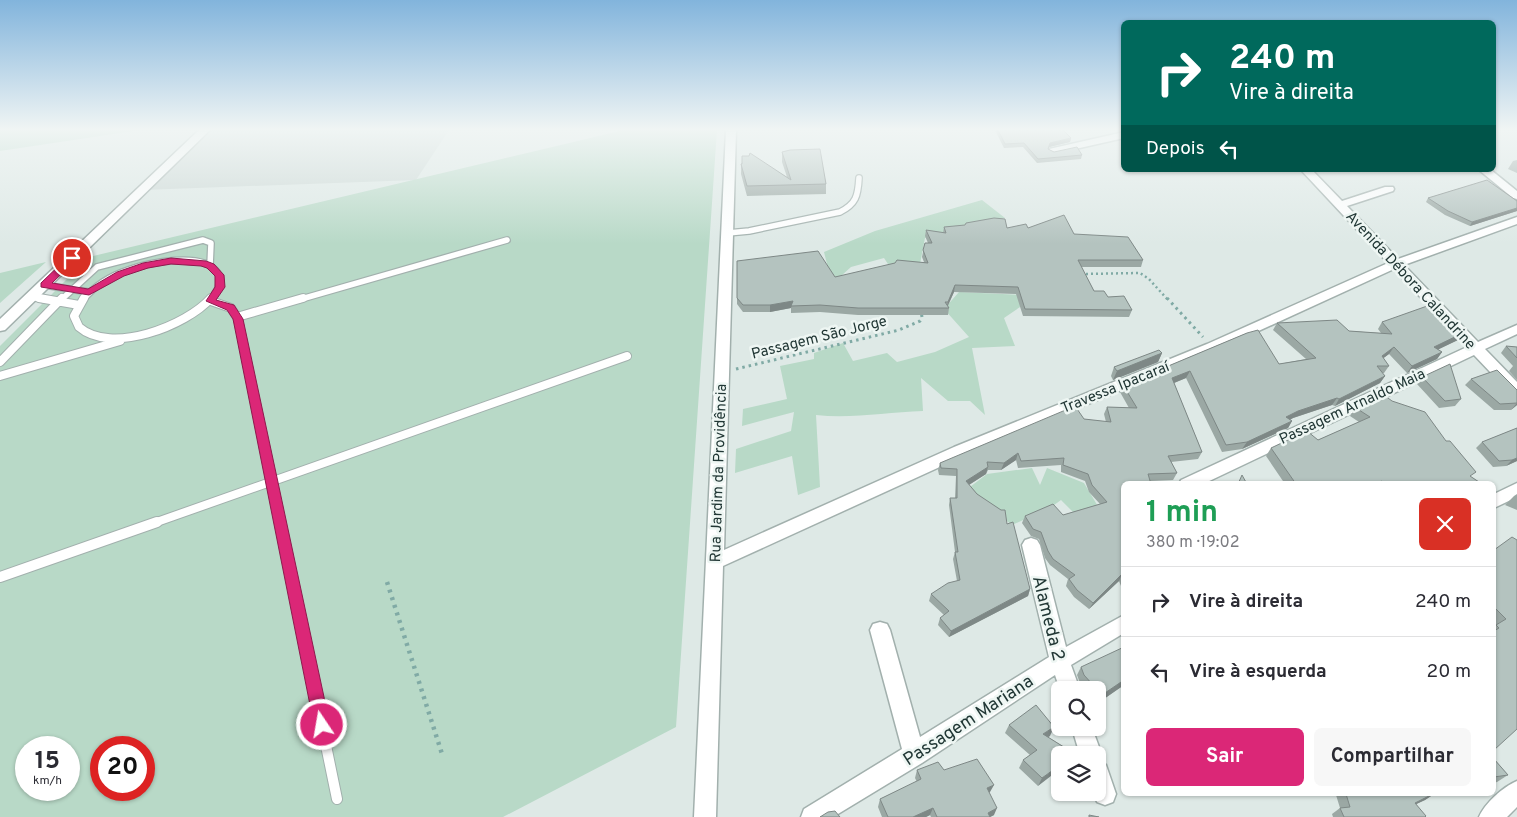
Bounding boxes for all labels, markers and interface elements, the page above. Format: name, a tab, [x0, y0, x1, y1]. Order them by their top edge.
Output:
text: 240 m	[1229, 37, 1335, 81]
icon: right	[1146, 40, 1211, 105]
text: Vire à direita	[1229, 80, 1354, 107]
icon: left	[1215, 135, 1243, 163]
text: Depois	[1146, 137, 1205, 161]
street label: Avenida Débora Calandrine	[1341, 208, 1479, 354]
pin	[51, 237, 93, 279]
icon: arrive	[58, 244, 86, 272]
street label: Passagem São Jorge	[750, 312, 889, 364]
street label: Travessa Ipacaraí	[1059, 358, 1174, 419]
street label: Passagem Arnaldo Maia	[1277, 365, 1429, 450]
street label: Rua Jardim da Providência	[707, 383, 732, 563]
text: 1 min	[1146, 495, 1218, 532]
button: close	[1419, 498, 1471, 550]
text: 380 m · 19:02	[1146, 533, 1240, 553]
street label: Alameda 2	[1026, 573, 1069, 663]
icon: right	[1146, 588, 1174, 616]
text: Vire à direita	[1189, 590, 1303, 614]
text: 240 m	[1415, 590, 1471, 614]
icon: left	[1146, 658, 1174, 686]
text: Vire à esquerda	[1189, 660, 1327, 684]
text: 20 m	[1427, 660, 1471, 684]
street label: Passagem Mariana	[899, 671, 1038, 772]
map controls	[1051, 681, 1106, 801]
button: search	[1051, 681, 1106, 736]
position arrow	[295, 698, 347, 750]
button: Sair	[1146, 728, 1304, 786]
button: Compartilhar	[1314, 728, 1471, 786]
speed limit sign: 20	[90, 736, 155, 801]
text: 15	[35, 746, 60, 778]
button: layers	[1051, 746, 1106, 801]
text: km/h	[33, 773, 62, 789]

